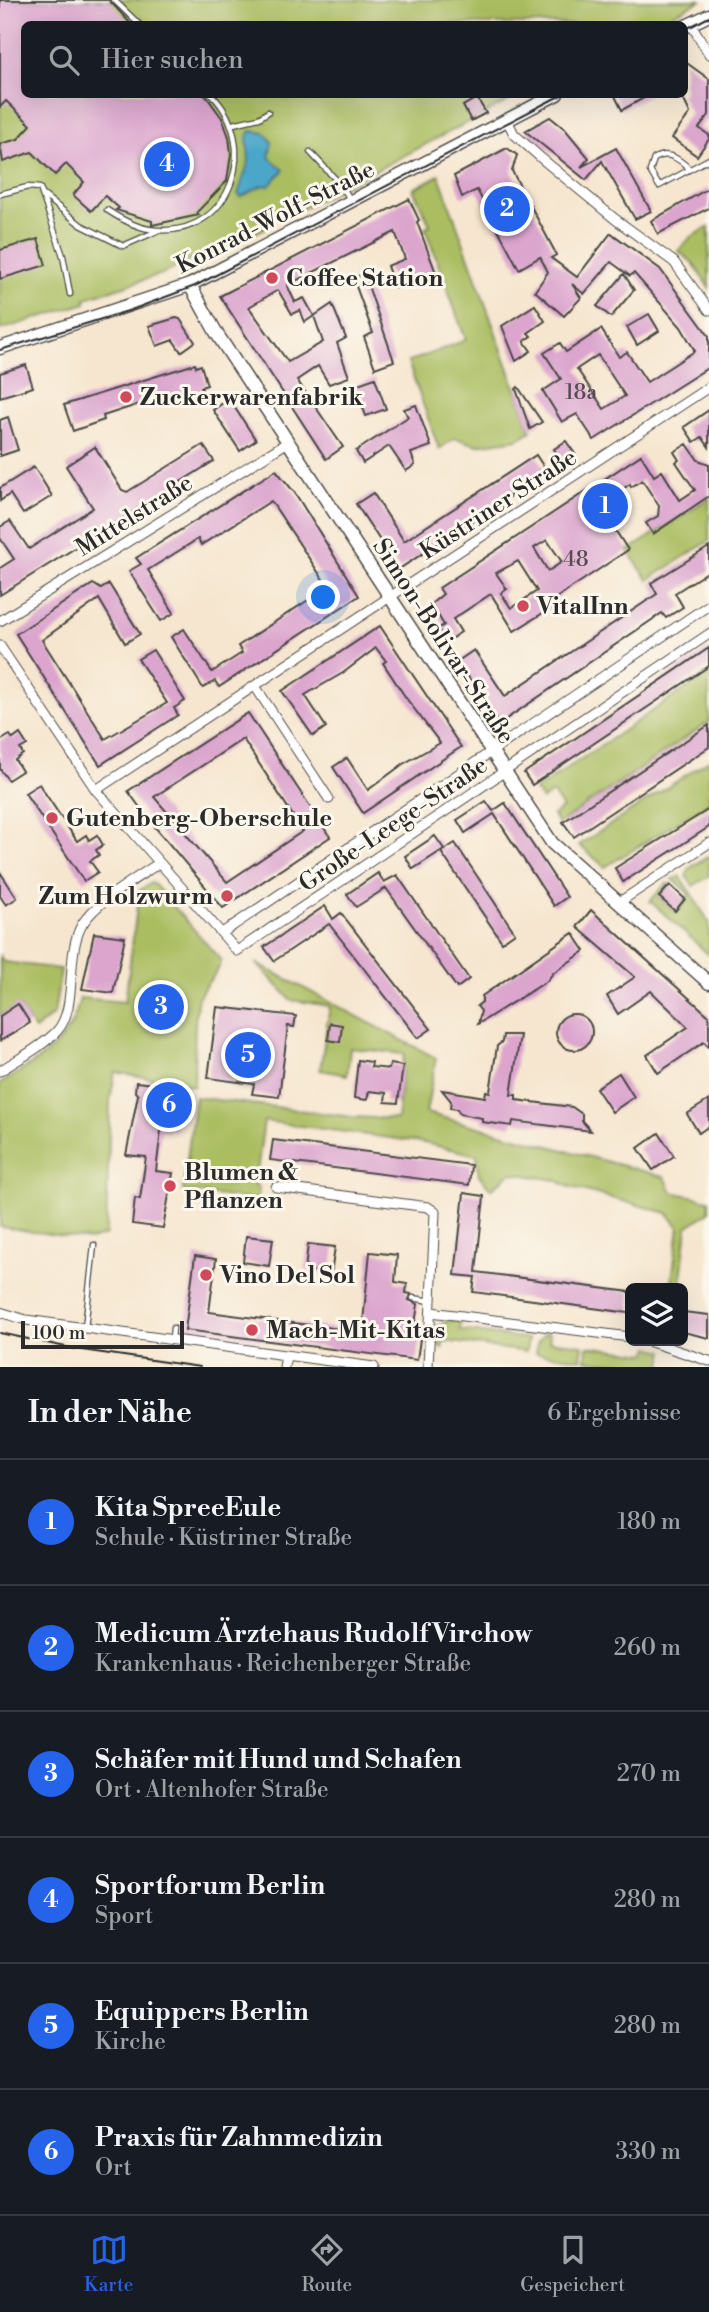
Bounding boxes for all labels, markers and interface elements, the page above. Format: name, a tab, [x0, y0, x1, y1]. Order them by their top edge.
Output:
search box	[21, 21, 688, 98]
icon: search	[45, 41, 83, 79]
text: Hier suchen	[101, 44, 243, 76]
pin: 4	[144, 138, 190, 190]
street label: Konrad-Wolf-Straße	[171, 155, 380, 281]
pin: 2	[484, 183, 530, 235]
place label: Coffee Station	[286, 264, 443, 294]
marker: Coffee Station	[264, 270, 280, 286]
house number: 18a	[565, 380, 597, 406]
place label: Zuckerwarenfabrik	[140, 383, 364, 413]
marker: Zuckerwarenfabrik	[118, 389, 134, 405]
street label: Küstriner Straße	[414, 443, 583, 567]
street label: Mittelstraße	[71, 468, 198, 564]
pin: 1	[582, 480, 628, 532]
street label: Simon-Bolivar-Straße	[366, 533, 521, 750]
house number: 48	[563, 547, 589, 573]
your location	[306, 580, 340, 614]
place label: VitalInn	[536, 592, 629, 622]
marker: VitalInn	[515, 598, 531, 614]
street label: Große-Leege-Straße	[294, 751, 494, 899]
place label: Gutenberg-Oberschule	[66, 804, 332, 834]
marker: Gutenberg-Oberschule	[44, 810, 60, 826]
place label: Zum Holzwurm	[39, 882, 213, 912]
marker: Zum Holzwurm	[219, 888, 235, 904]
pin: 3	[138, 981, 184, 1033]
pin: 5	[225, 1029, 271, 1081]
pin: 6	[146, 1079, 192, 1131]
place label: Blumen & Pflanzen	[184, 1158, 298, 1216]
marker: Blumen & Pflanzen	[162, 1178, 178, 1194]
place label: Vino Del Sol	[219, 1261, 355, 1291]
marker: Vino Del Sol	[198, 1267, 214, 1283]
map controls	[625, 1283, 688, 1346]
button: layers	[625, 1283, 688, 1346]
place label: Mach-Mit-Kitas	[266, 1316, 445, 1346]
scale bar	[21, 1318, 184, 1350]
text: 100 m	[32, 1321, 85, 1345]
marker: Mach-Mit-Kitas	[244, 1322, 260, 1338]
text: In der Nähe	[28, 1394, 192, 1432]
text: 6 Ergebnisse	[547, 1399, 681, 1427]
text: Kita SpreeEule	[95, 1492, 281, 1524]
text: 1	[45, 1508, 57, 1536]
text: 180 m	[617, 1508, 681, 1536]
text: Schule · Küstriner Straße	[95, 1524, 352, 1552]
text: Medicum Ärztehaus Rudolf Virchow	[95, 1618, 532, 1650]
text: 2	[44, 1634, 58, 1662]
text: 260 m	[614, 1634, 681, 1662]
text: Krankenhaus · Reichenberger Straße	[95, 1650, 471, 1678]
text: Schäfer mit Hund und Schafen	[95, 1744, 462, 1776]
text: 3	[44, 1760, 58, 1788]
text: 270 m	[617, 1760, 681, 1788]
text: Ort · Altenhofer Straße	[95, 1776, 329, 1804]
text: Sportforum Berlin	[95, 1870, 325, 1902]
text: 4	[43, 1886, 59, 1914]
text: 280 m	[614, 1886, 681, 1914]
text: Sport	[95, 1902, 153, 1930]
text: Equippers Berlin	[95, 1996, 309, 2028]
text: 5	[44, 2012, 58, 2040]
text: 280 m	[614, 2012, 681, 2040]
text: Kirche	[95, 2028, 166, 2056]
text: Praxis für Zahnmedizin	[95, 2122, 383, 2154]
text: 6	[44, 2138, 58, 2166]
text: 330 m	[615, 2138, 681, 2166]
text: Ort	[95, 2154, 132, 2182]
tab: Karte	[84, 2231, 133, 2297]
tab: Route	[301, 2231, 352, 2297]
tab: Gespeichert	[520, 2231, 625, 2297]

